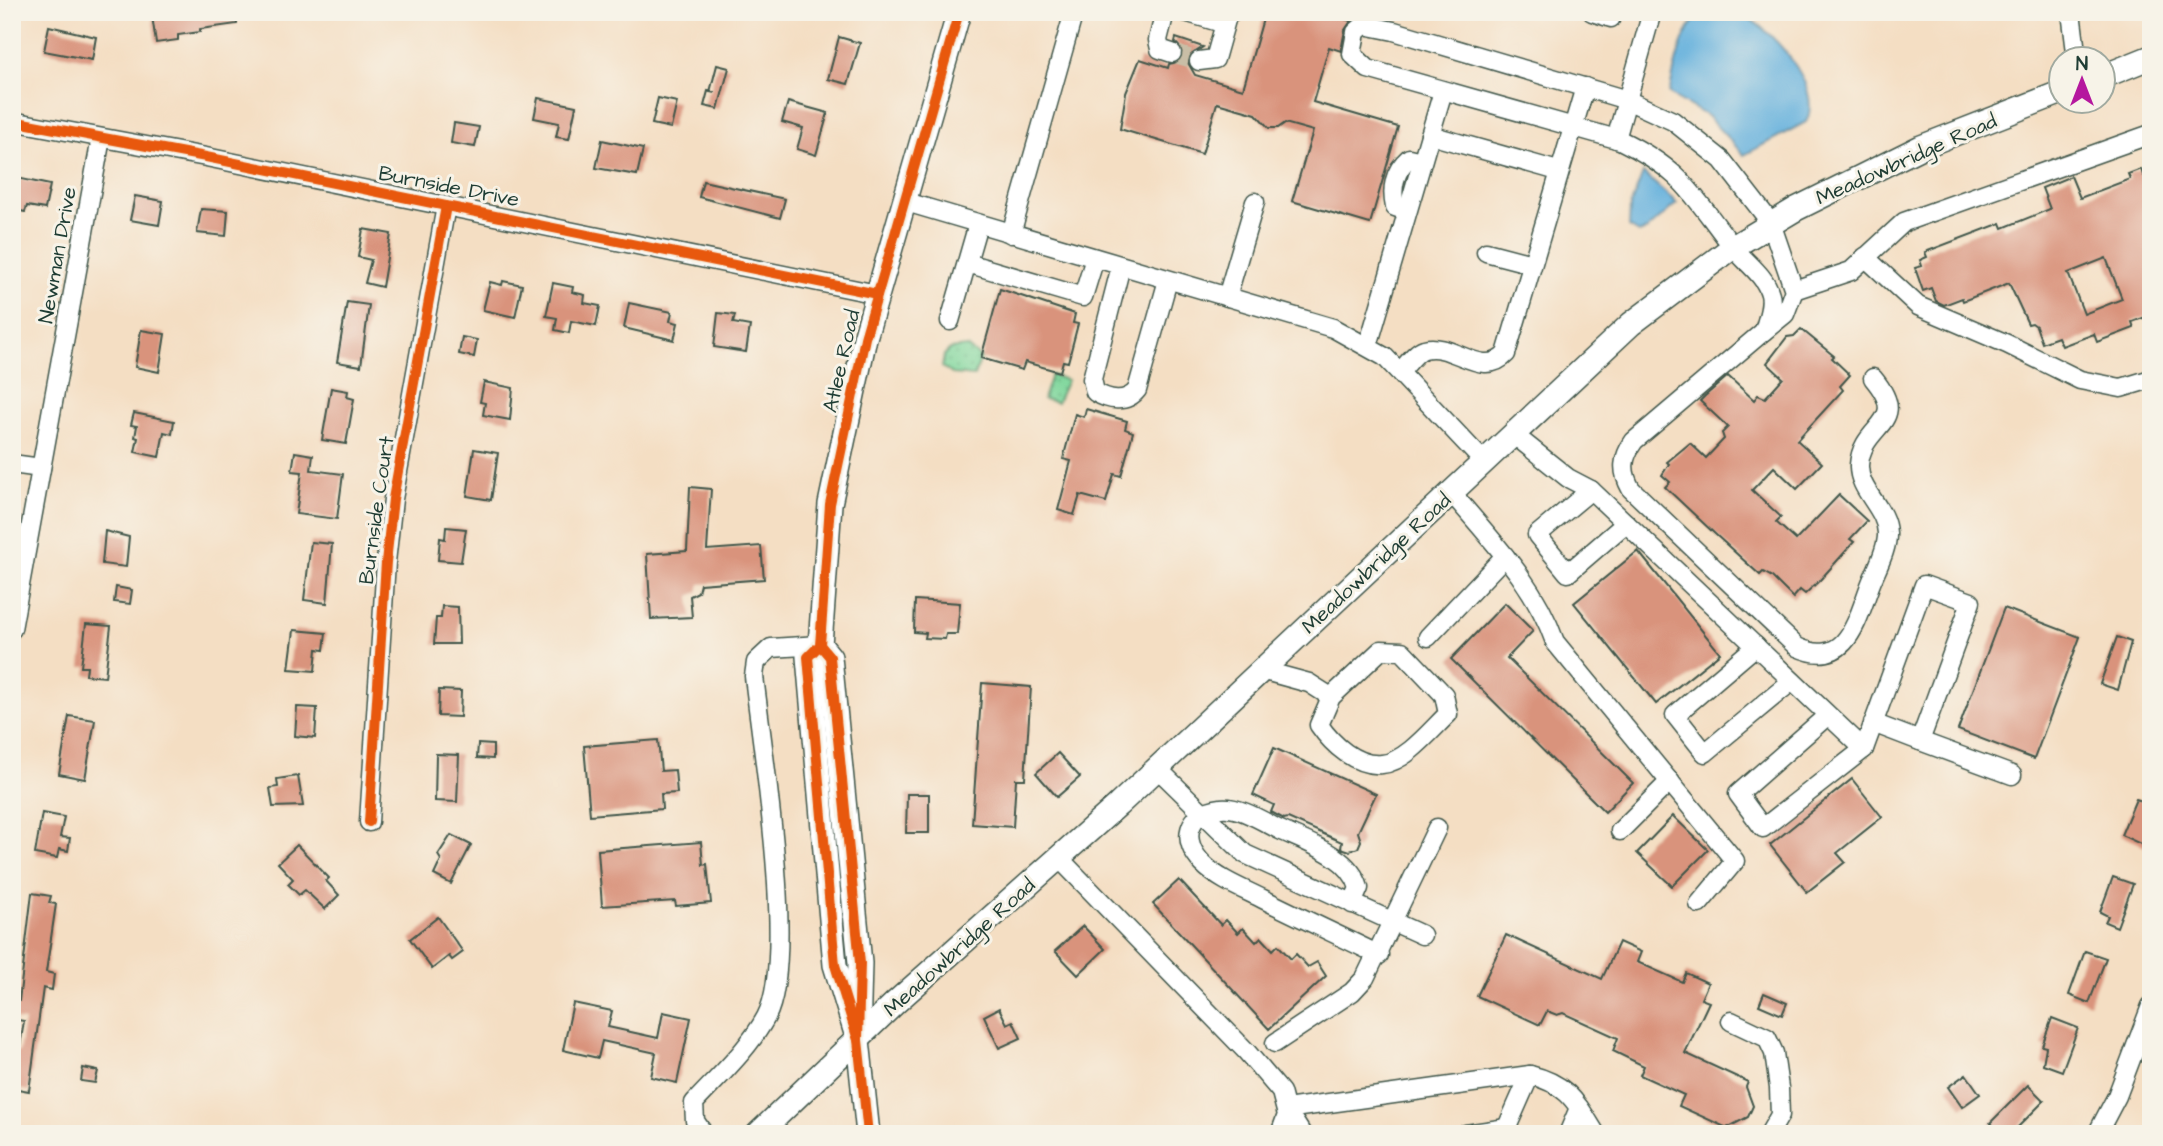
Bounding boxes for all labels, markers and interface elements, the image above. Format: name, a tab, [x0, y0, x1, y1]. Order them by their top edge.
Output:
north arrow	[2048, 46, 2118, 116]
text: N	[2076, 51, 2088, 78]
street label: Meadowbridge Road	[1811, 106, 2002, 214]
street label: Burnside Drive	[376, 159, 522, 214]
street label: Newman Drive	[31, 185, 84, 326]
street label: Atlee Road	[816, 307, 867, 415]
street label: Burnside Court	[352, 434, 401, 586]
street label: Meadowbridge Road	[1295, 486, 1459, 642]
street label: Meadowbridge Road	[877, 871, 1043, 1025]

